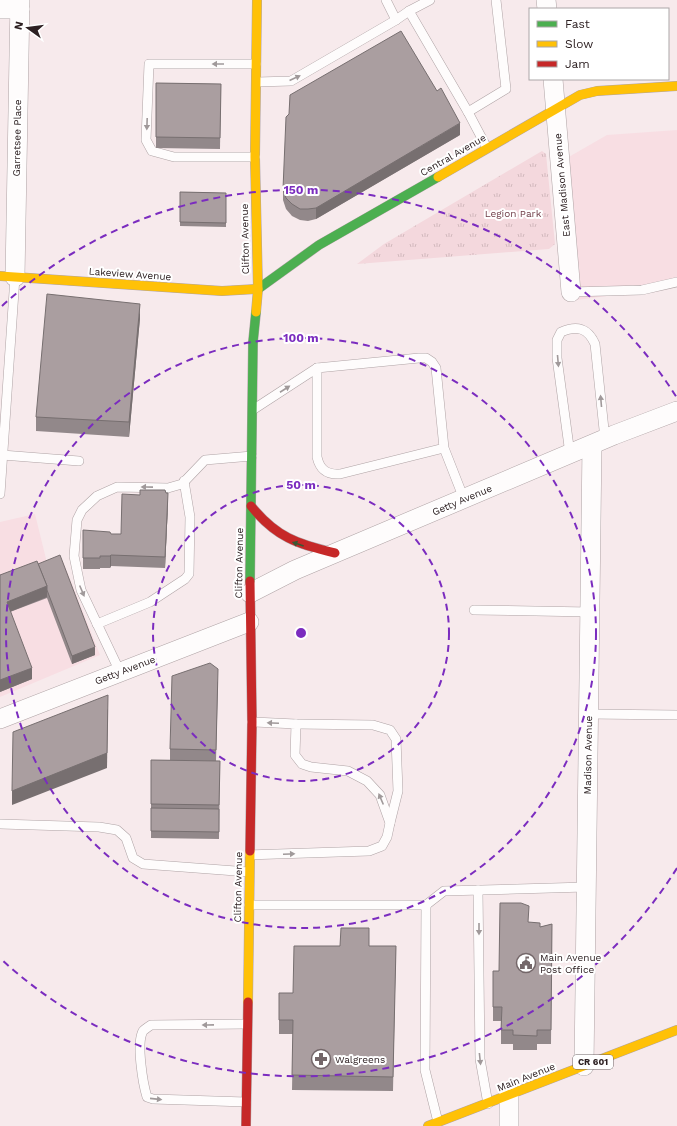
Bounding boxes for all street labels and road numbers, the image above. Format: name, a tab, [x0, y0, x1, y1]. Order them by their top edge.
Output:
street label: Garretsee Place	[11, 99, 23, 177]
street label: Central Avenue	[418, 132, 488, 178]
street label: East Madison Avenue	[552, 133, 572, 237]
street label: Clifton Avenue	[239, 203, 251, 274]
street label: Lakeview Avenue	[88, 266, 172, 282]
street label: Getty Avenue	[430, 482, 494, 518]
street label: Clifton Avenue	[233, 527, 245, 598]
street label: Getty Avenue	[93, 653, 157, 687]
street label: Madison Avenue	[582, 715, 594, 795]
street label: Clifton Avenue	[232, 851, 244, 922]
road number: CR 601	[573, 1055, 613, 1069]
street label: Main Avenue	[495, 1060, 557, 1094]

